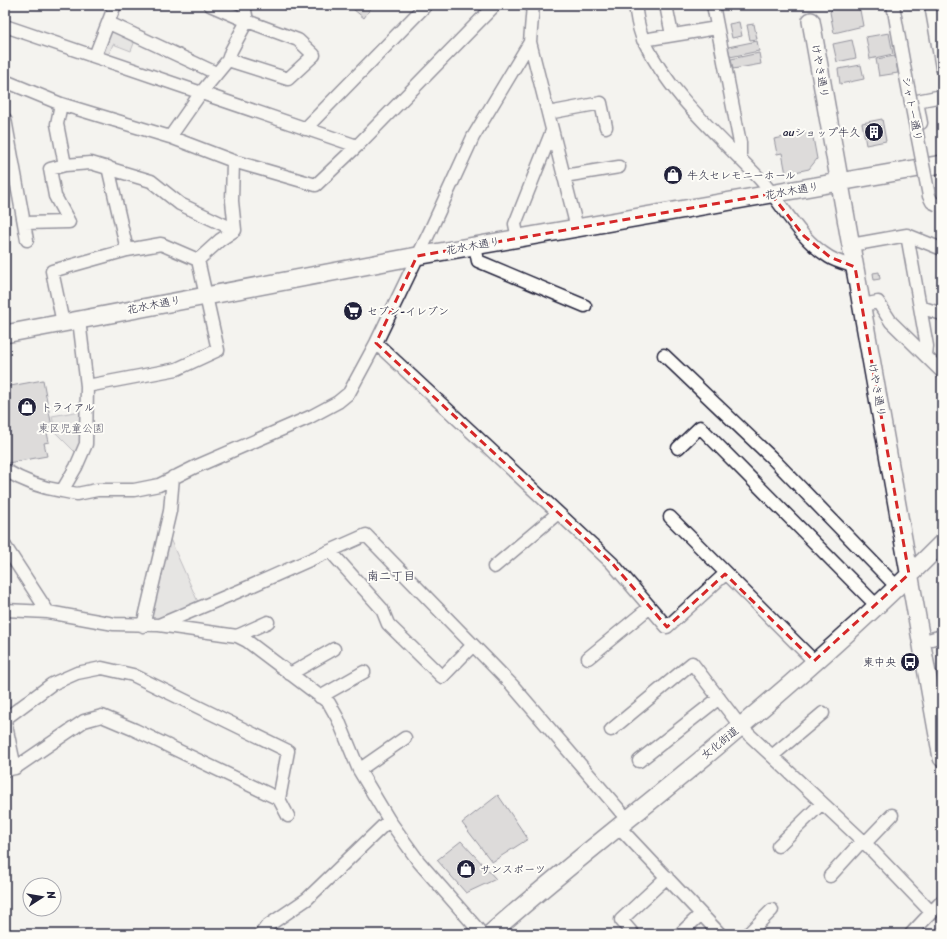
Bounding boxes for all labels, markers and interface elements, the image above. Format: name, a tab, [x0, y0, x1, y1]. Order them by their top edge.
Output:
street label: けやき通り	[806, 42, 834, 100]
street label: シャトー通り	[896, 75, 928, 143]
building icon: auショップ牛久	[863, 121, 885, 143]
place label: auショップ牛久	[783, 123, 860, 142]
shop icon: 牛久セレモニーホール	[662, 164, 684, 186]
place label: 牛久セレモニーホール	[687, 166, 796, 185]
street label: 花水木通り	[763, 177, 821, 205]
street label: 花水木通り	[444, 232, 502, 260]
street label: 花水木通り	[125, 290, 183, 320]
supermarket icon: セブン-イレブン	[342, 300, 364, 322]
place label: セブン-イレブン	[367, 302, 449, 321]
street label: けやき通り	[863, 361, 891, 419]
shop icon: トライアル	[16, 396, 38, 418]
place label: トライアル	[41, 398, 95, 417]
park label: 東区児童公園	[38, 419, 104, 438]
district label: 南二丁目	[367, 565, 415, 587]
bus stop icon: 東中央	[899, 651, 921, 673]
place label: 東中央	[863, 653, 896, 672]
street label: 女化街道	[697, 722, 743, 764]
shop icon: サンスポーツ	[455, 858, 477, 880]
place label: サンスポーツ	[480, 860, 546, 879]
north arrow	[22, 877, 62, 917]
text: N	[41, 888, 61, 901]

